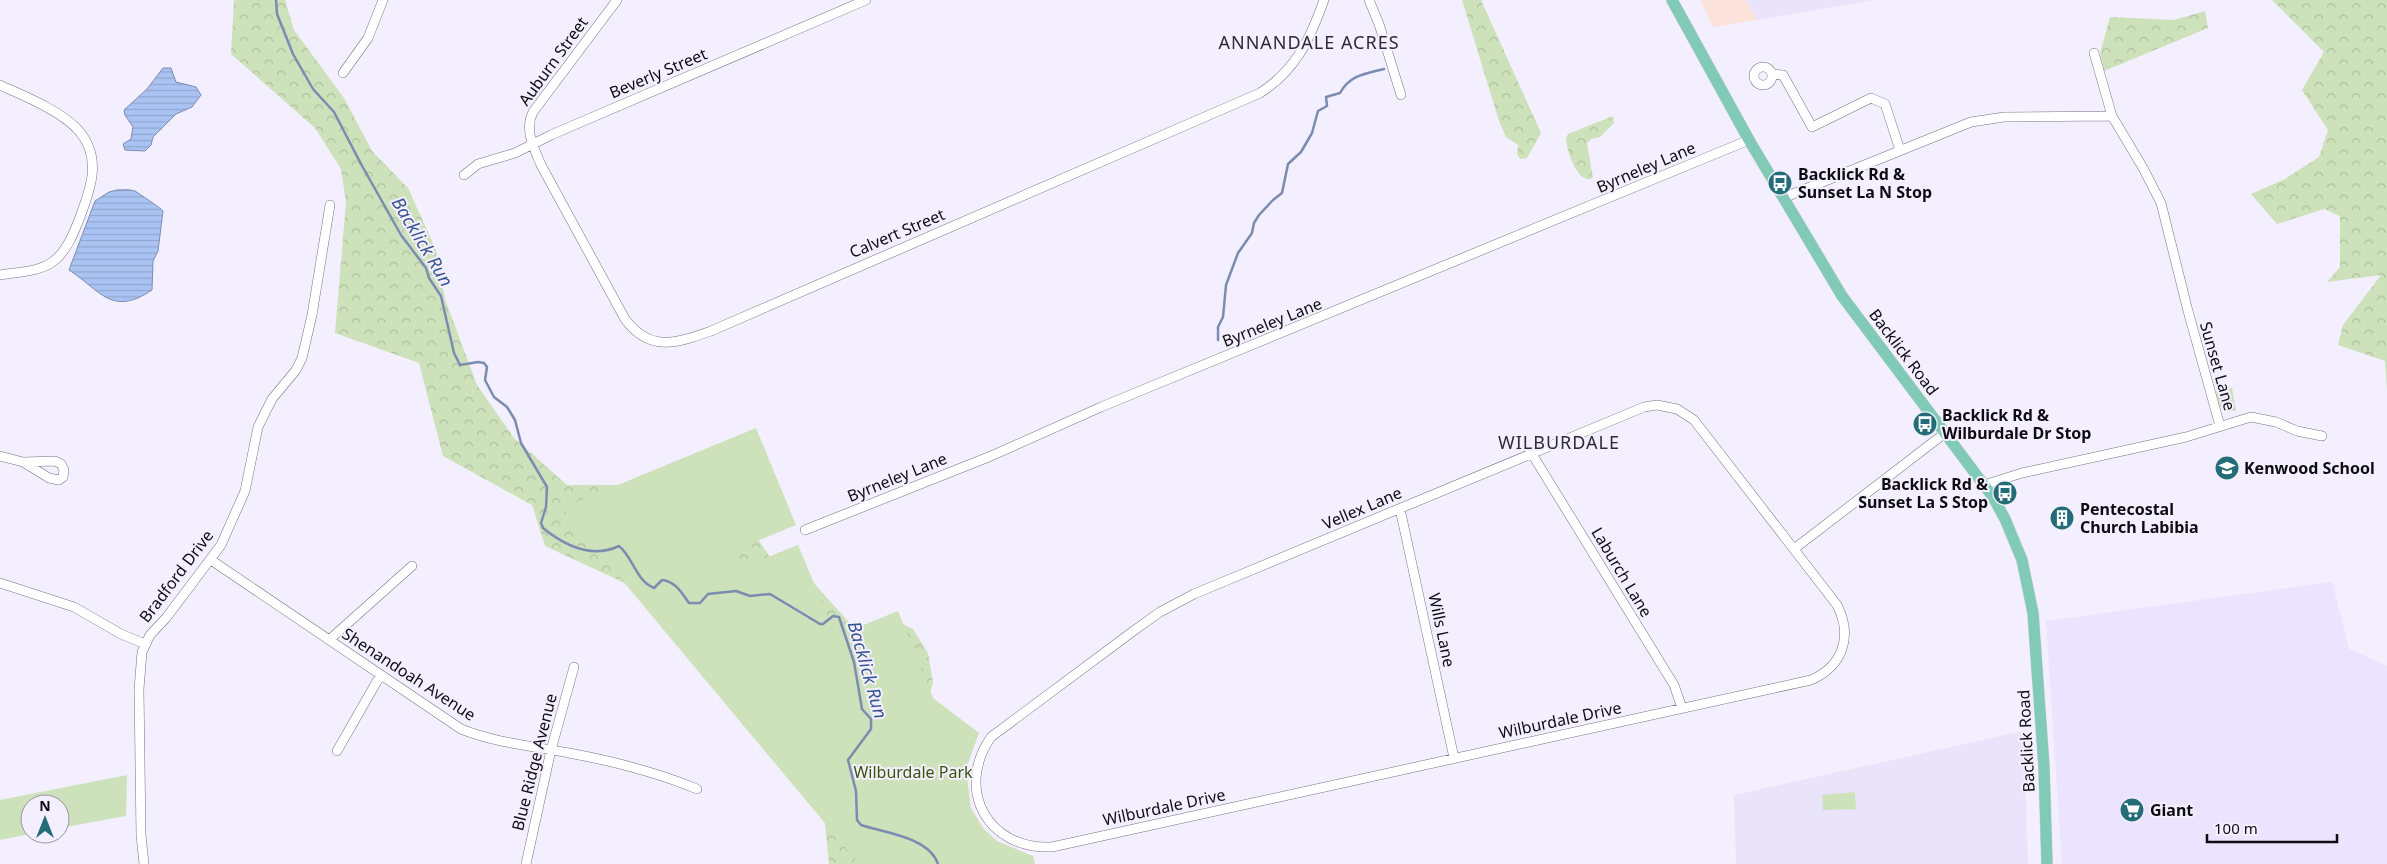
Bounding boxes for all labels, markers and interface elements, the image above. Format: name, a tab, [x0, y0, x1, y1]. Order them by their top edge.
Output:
street label: Auburn Street	[513, 12, 593, 110]
district label: ANNANDALE ACRES	[1218, 30, 1400, 54]
street label: Beverly Street	[606, 42, 710, 103]
street label: Byrneley Lane	[1593, 136, 1699, 198]
place label: Backlick Rd & Sunset La N Stop	[1798, 163, 1932, 203]
bus stop icon: Backlick Rd & Sunset La N Stop	[1767, 170, 1793, 196]
water label: Backlick Run	[387, 192, 459, 291]
street label: Calvert Street	[846, 203, 948, 263]
street label: Byrneley Lane	[1219, 292, 1325, 352]
street label: Backlick Road	[1864, 304, 1944, 400]
street label: Sunset Lane	[2195, 319, 2241, 413]
place label: Backlick Rd & Wilburdale Dr Stop	[1942, 404, 2091, 444]
bus stop icon: Backlick Rd & Wilburdale Dr Stop	[1912, 411, 1938, 437]
district label: WILBURDALE	[1498, 430, 1620, 454]
street label: Byrneley Lane	[844, 447, 950, 507]
school or university icon: Kenwood School	[2214, 455, 2240, 481]
place label: Kenwood School	[2244, 457, 2375, 479]
place label: Backlick Rd & Sunset La S Stop	[1858, 473, 1988, 513]
bus stop icon: Backlick Rd & Sunset La S Stop	[1992, 480, 2018, 506]
street label: Vellex Lane	[1319, 481, 1405, 535]
place label: Pentecostal Church Labibia	[2080, 498, 2199, 538]
building icon: Pentecostal Church Labibia	[2049, 505, 2075, 531]
street label: Laburch Lane	[1586, 523, 1658, 621]
street label: Bradford Drive	[134, 525, 218, 627]
street label: Wills Lane	[1423, 591, 1461, 669]
water label: Backlick Run	[843, 618, 893, 721]
street label: Shenandoah Avenue	[338, 623, 480, 725]
street label: Backlick Road	[2012, 689, 2040, 793]
street label: Blue Ridge Avenue	[506, 691, 562, 833]
street label: Wilburdale Drive	[1497, 696, 1623, 744]
park label: Wilburdale Park	[853, 761, 973, 783]
street label: Wilburdale Drive	[1101, 783, 1227, 831]
north arrow	[20, 794, 70, 844]
text: N	[39, 796, 51, 815]
supermarket icon: Giant	[2119, 797, 2145, 823]
place label: Giant	[2150, 799, 2193, 821]
scale bar	[2207, 812, 2337, 844]
text: 100 m	[2214, 818, 2258, 838]

